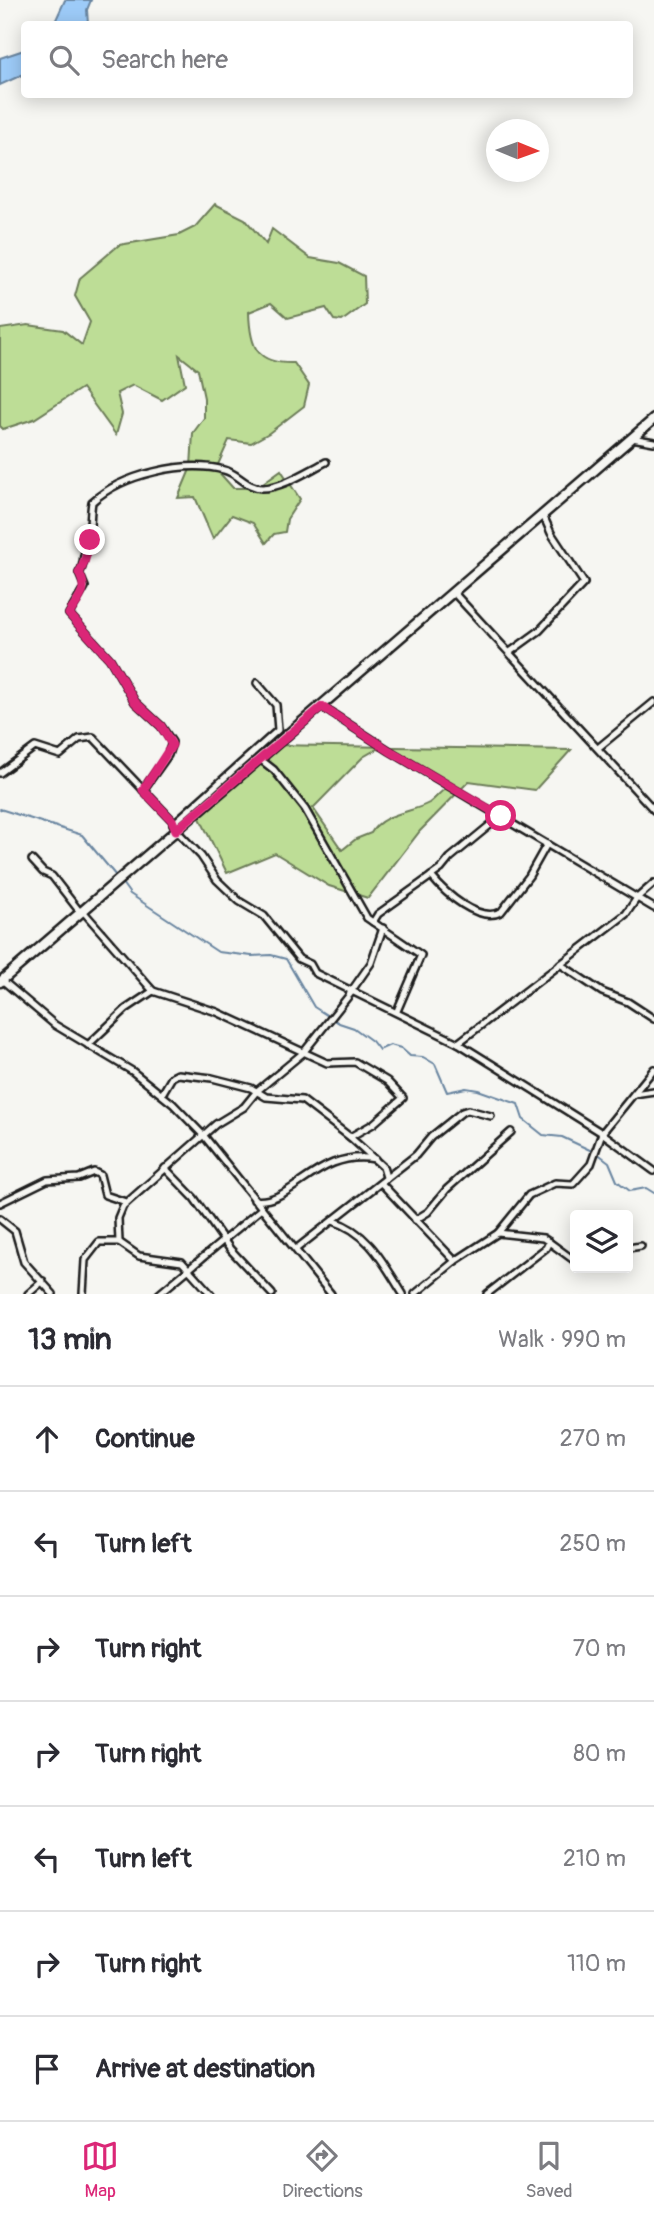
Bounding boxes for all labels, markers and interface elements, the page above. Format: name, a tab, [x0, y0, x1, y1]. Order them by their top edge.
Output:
search box	[21, 21, 633, 98]
icon: search	[45, 41, 83, 79]
text: Search here	[101, 44, 228, 76]
north arrow	[486, 119, 549, 182]
route end	[74, 524, 105, 555]
route start	[485, 800, 516, 831]
map controls	[570, 1210, 633, 1273]
button: layers	[570, 1210, 633, 1273]
text: 13 min	[28, 1321, 112, 1358]
text: Walk · 990 m	[498, 1325, 626, 1354]
icon: ahead	[28, 1420, 66, 1458]
text: Continue	[95, 1423, 195, 1455]
text: 270 m	[560, 1424, 626, 1453]
icon: left	[28, 1525, 66, 1563]
text: Turn left	[95, 1528, 191, 1560]
text: 250 m	[560, 1529, 626, 1558]
icon: right	[28, 1630, 66, 1668]
text: Turn right	[95, 1633, 201, 1665]
text: 70 m	[573, 1634, 626, 1663]
icon: right	[28, 1735, 66, 1773]
text: Turn right	[95, 1738, 201, 1770]
text: 80 m	[573, 1739, 626, 1768]
icon: left	[28, 1840, 66, 1878]
text: Turn left	[95, 1843, 191, 1875]
text: 210 m	[563, 1844, 626, 1873]
icon: right	[28, 1945, 66, 1983]
text: Turn right	[95, 1948, 201, 1980]
text: 110 m	[567, 1949, 626, 1978]
icon: arrive	[28, 2050, 66, 2088]
text: Arrive at destination	[95, 2053, 315, 2085]
tab: Map	[81, 2137, 119, 2203]
tab: Directions	[282, 2137, 363, 2203]
tab: Saved	[525, 2137, 573, 2203]

